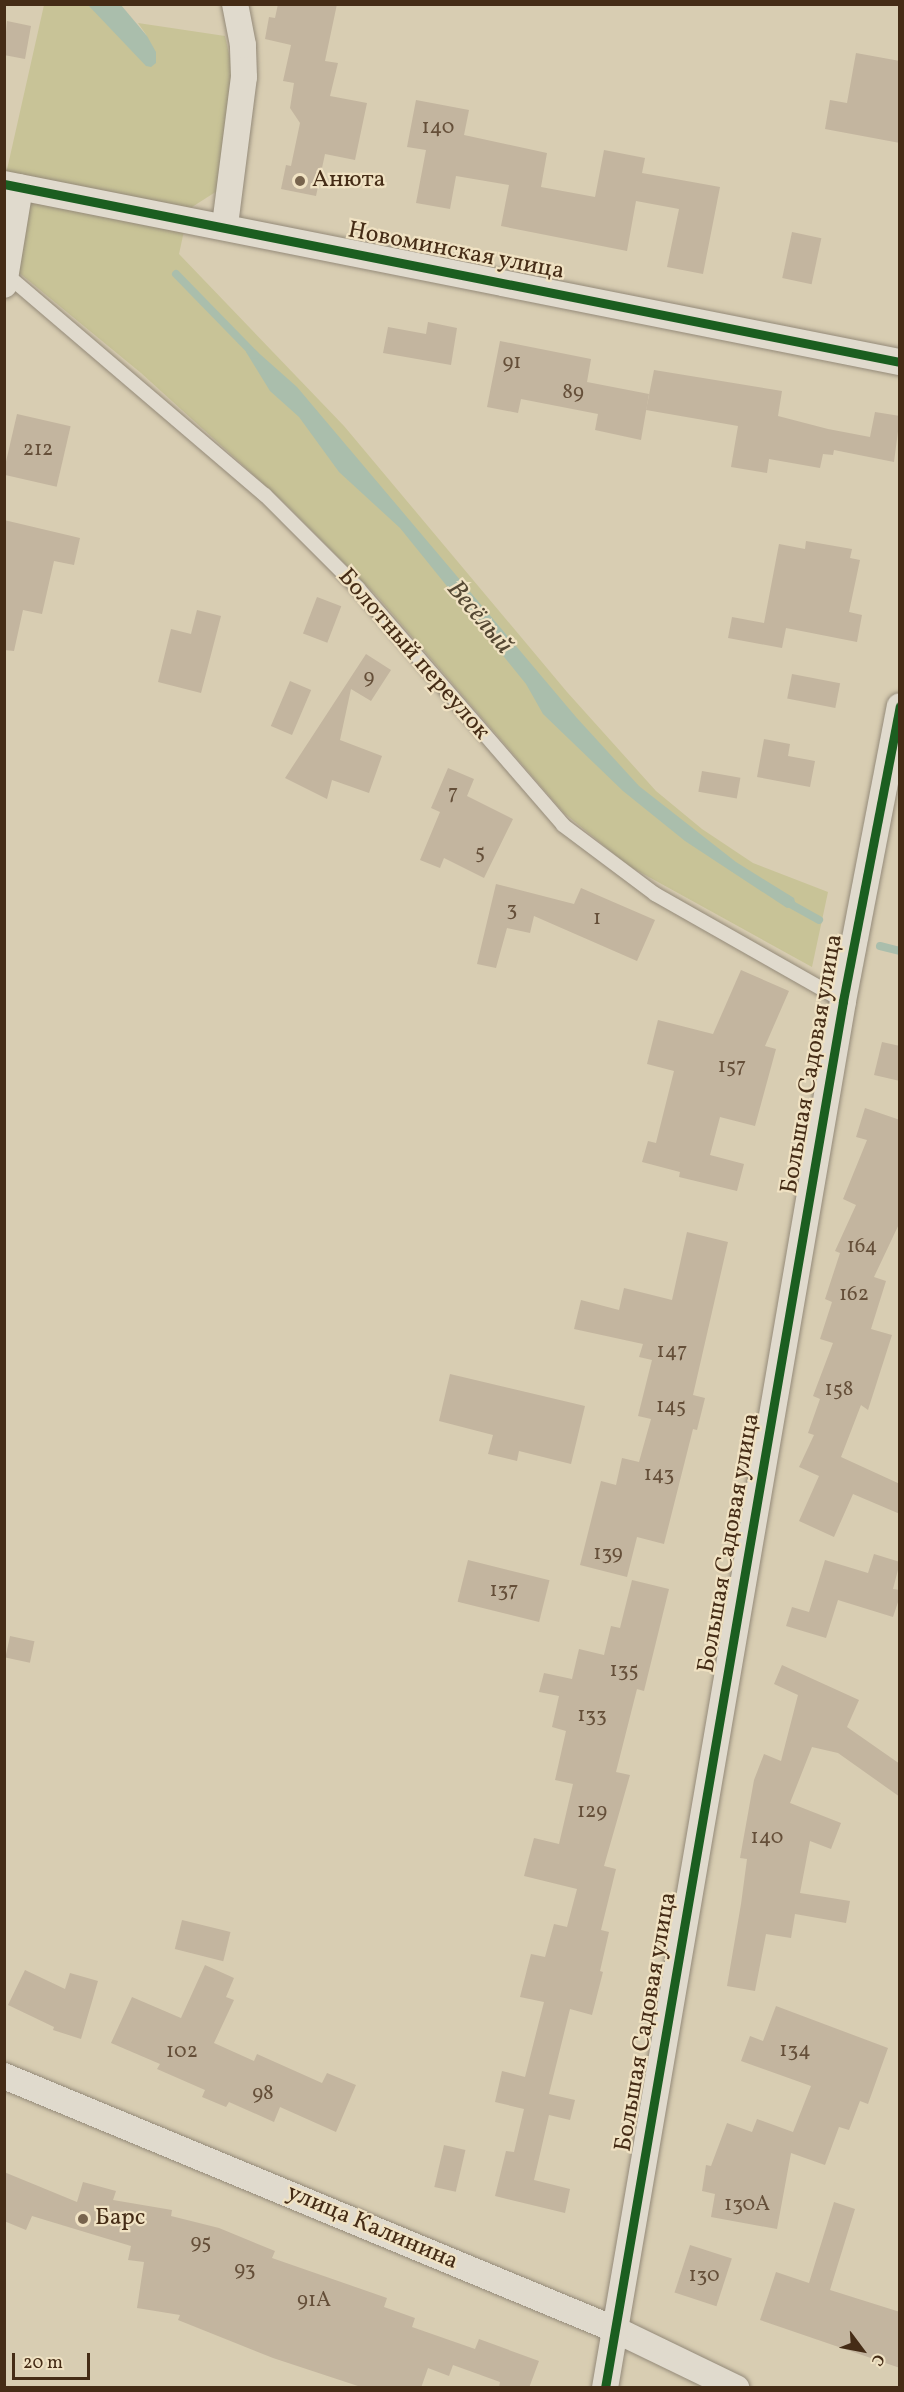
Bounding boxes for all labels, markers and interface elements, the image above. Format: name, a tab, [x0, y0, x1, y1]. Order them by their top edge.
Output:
house number: 140	[422, 115, 454, 141]
place label: Анюта	[312, 167, 386, 195]
marker: Анюта	[293, 174, 307, 188]
street label: Новоминская улица	[345, 217, 567, 287]
house number: 91	[502, 350, 522, 376]
house number: 89	[562, 380, 584, 406]
house number: 212	[23, 437, 53, 463]
street label: Болотный переулок	[331, 563, 495, 747]
water label: Весёлый	[439, 575, 519, 661]
house number: 9	[364, 665, 374, 691]
house number: 7	[448, 781, 458, 807]
house number: 5	[475, 840, 485, 866]
house number: 3	[507, 897, 517, 923]
house number: 1	[593, 906, 601, 932]
street label: Большая Садовая улица	[776, 932, 850, 1196]
house number: 157	[718, 1054, 746, 1080]
house number: 164	[847, 1234, 877, 1260]
house number: 162	[839, 1282, 869, 1308]
house number: 147	[657, 1339, 687, 1365]
house number: 158	[825, 1377, 853, 1403]
house number: 145	[656, 1394, 686, 1420]
street label: Большая Садовая улица	[693, 1411, 767, 1675]
house number: 143	[644, 1462, 674, 1488]
house number: 139	[593, 1541, 623, 1567]
house number: 137	[489, 1578, 519, 1604]
house number: 135	[609, 1658, 639, 1684]
house number: 133	[577, 1703, 607, 1729]
house number: 129	[577, 1799, 607, 1825]
house number: 140	[751, 1825, 783, 1851]
street label: Большая Садовая улица	[610, 1890, 684, 2154]
house number: 134	[779, 2038, 811, 2064]
house number: 102	[166, 2039, 198, 2065]
house number: 98	[252, 2081, 274, 2107]
street label: улица Калинина	[282, 2179, 462, 2277]
house number: 130А	[724, 2192, 770, 2218]
place label: Барс	[95, 2205, 145, 2233]
marker: Барс	[76, 2212, 90, 2226]
house number: 95	[191, 2230, 211, 2256]
house number: 93	[234, 2257, 256, 2283]
house number: 130	[688, 2263, 720, 2289]
house number: 91А	[297, 2288, 331, 2314]
north arrow	[832, 2320, 892, 2380]
scale bar	[15, 2341, 93, 2379]
text: С	[865, 2349, 889, 2370]
text: 20 m	[23, 2351, 63, 2376]

